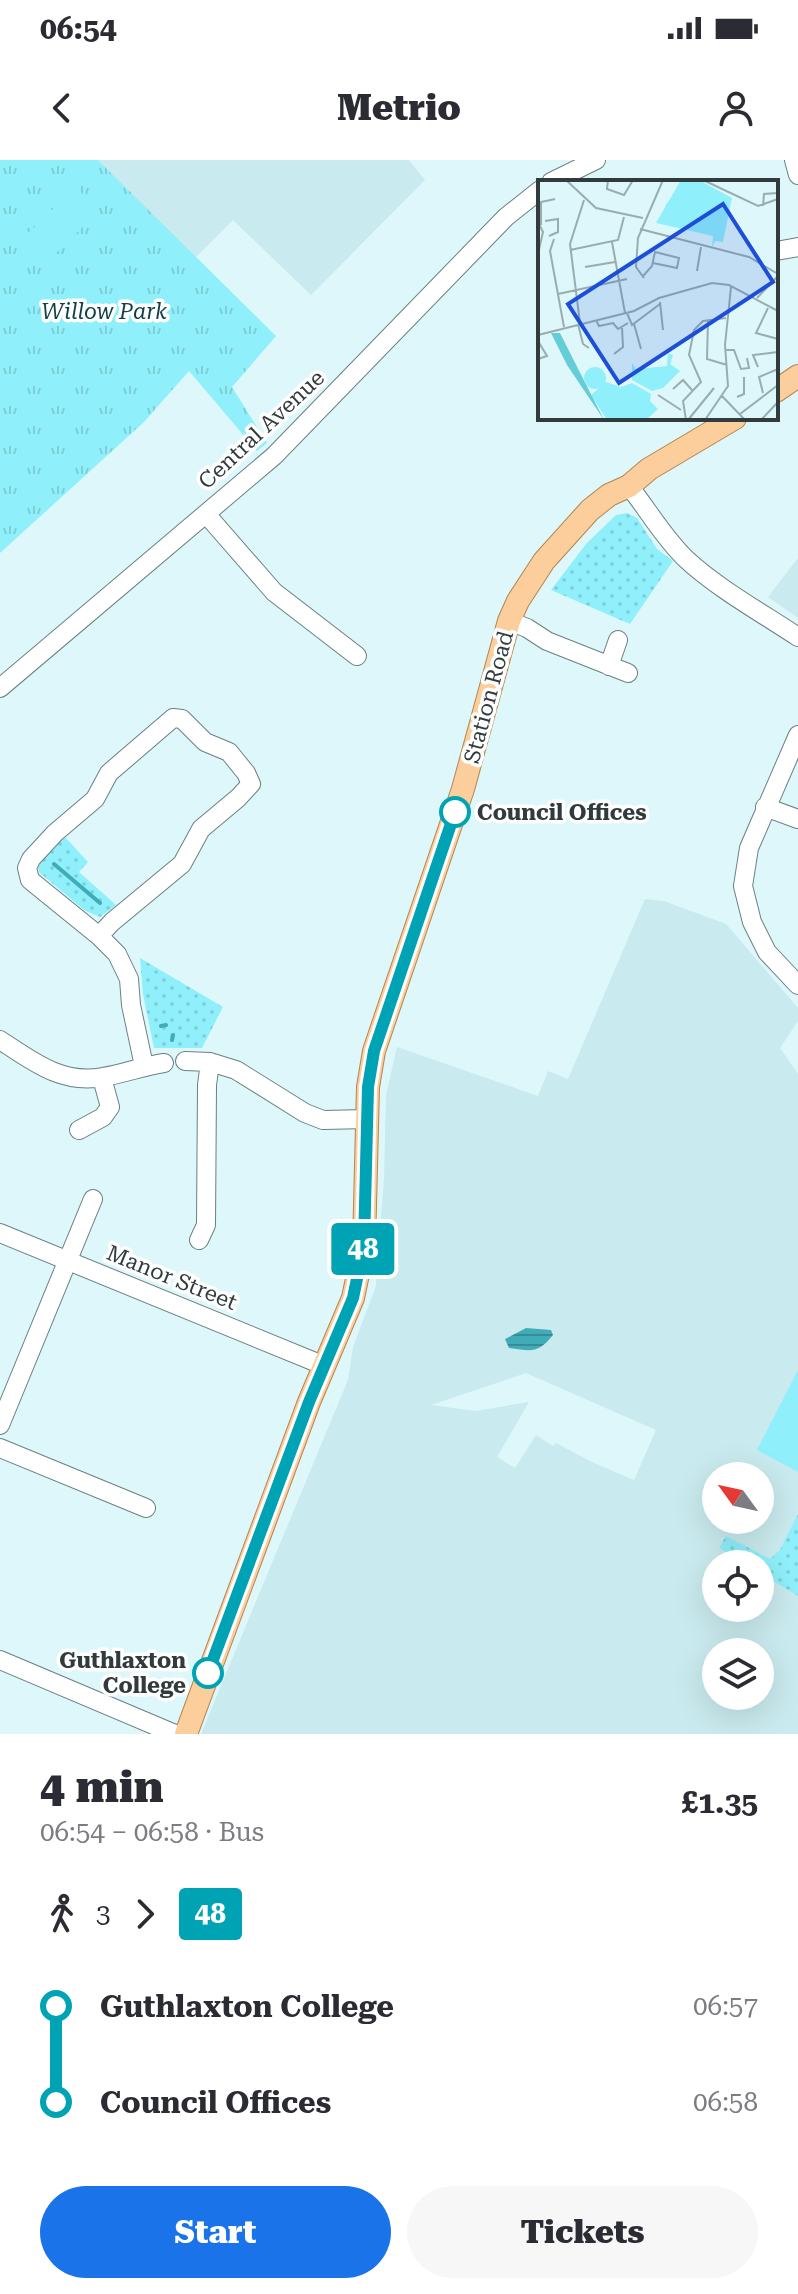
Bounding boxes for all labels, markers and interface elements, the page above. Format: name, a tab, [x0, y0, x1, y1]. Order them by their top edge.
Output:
text: 06:54	[40, 11, 117, 46]
icon: back	[40, 86, 84, 130]
icon: person	[714, 86, 758, 130]
text: Metrio	[337, 87, 461, 129]
inset map	[538, 180, 778, 420]
park label: Willow Park	[41, 299, 167, 324]
street label: Central Avenue	[193, 365, 329, 494]
street label: Station Road	[459, 628, 518, 766]
marker: Council Offices	[440, 797, 470, 827]
place label: Council Offices	[477, 800, 647, 825]
line badge: 48	[327, 1223, 399, 1275]
text: 48	[347, 1232, 379, 1265]
street label: Manor Street	[103, 1240, 241, 1315]
north arrow	[702, 1462, 774, 1534]
map controls	[702, 1462, 774, 1710]
button: locate	[702, 1550, 774, 1622]
button: layers	[702, 1638, 774, 1710]
place label: Guthlaxton College	[59, 1648, 186, 1698]
marker: Guthlaxton College	[193, 1658, 223, 1688]
text: 4 min	[40, 1761, 164, 1813]
text: £1.35	[681, 1785, 758, 1820]
text: 06:54 – 06:58 · Bus	[40, 1817, 264, 1847]
icon: walk	[40, 1892, 84, 1936]
icon: forward	[123, 1892, 167, 1936]
text: 48	[195, 1897, 226, 1930]
text: 3	[96, 1899, 111, 1929]
text: Guthlaxton College	[100, 1989, 394, 2024]
text: 06:57	[693, 1991, 758, 2021]
text: Council Offices	[100, 2085, 331, 2120]
text: 06:58	[693, 2087, 758, 2117]
button: Start	[40, 2186, 391, 2278]
button: Tickets	[407, 2186, 758, 2278]

